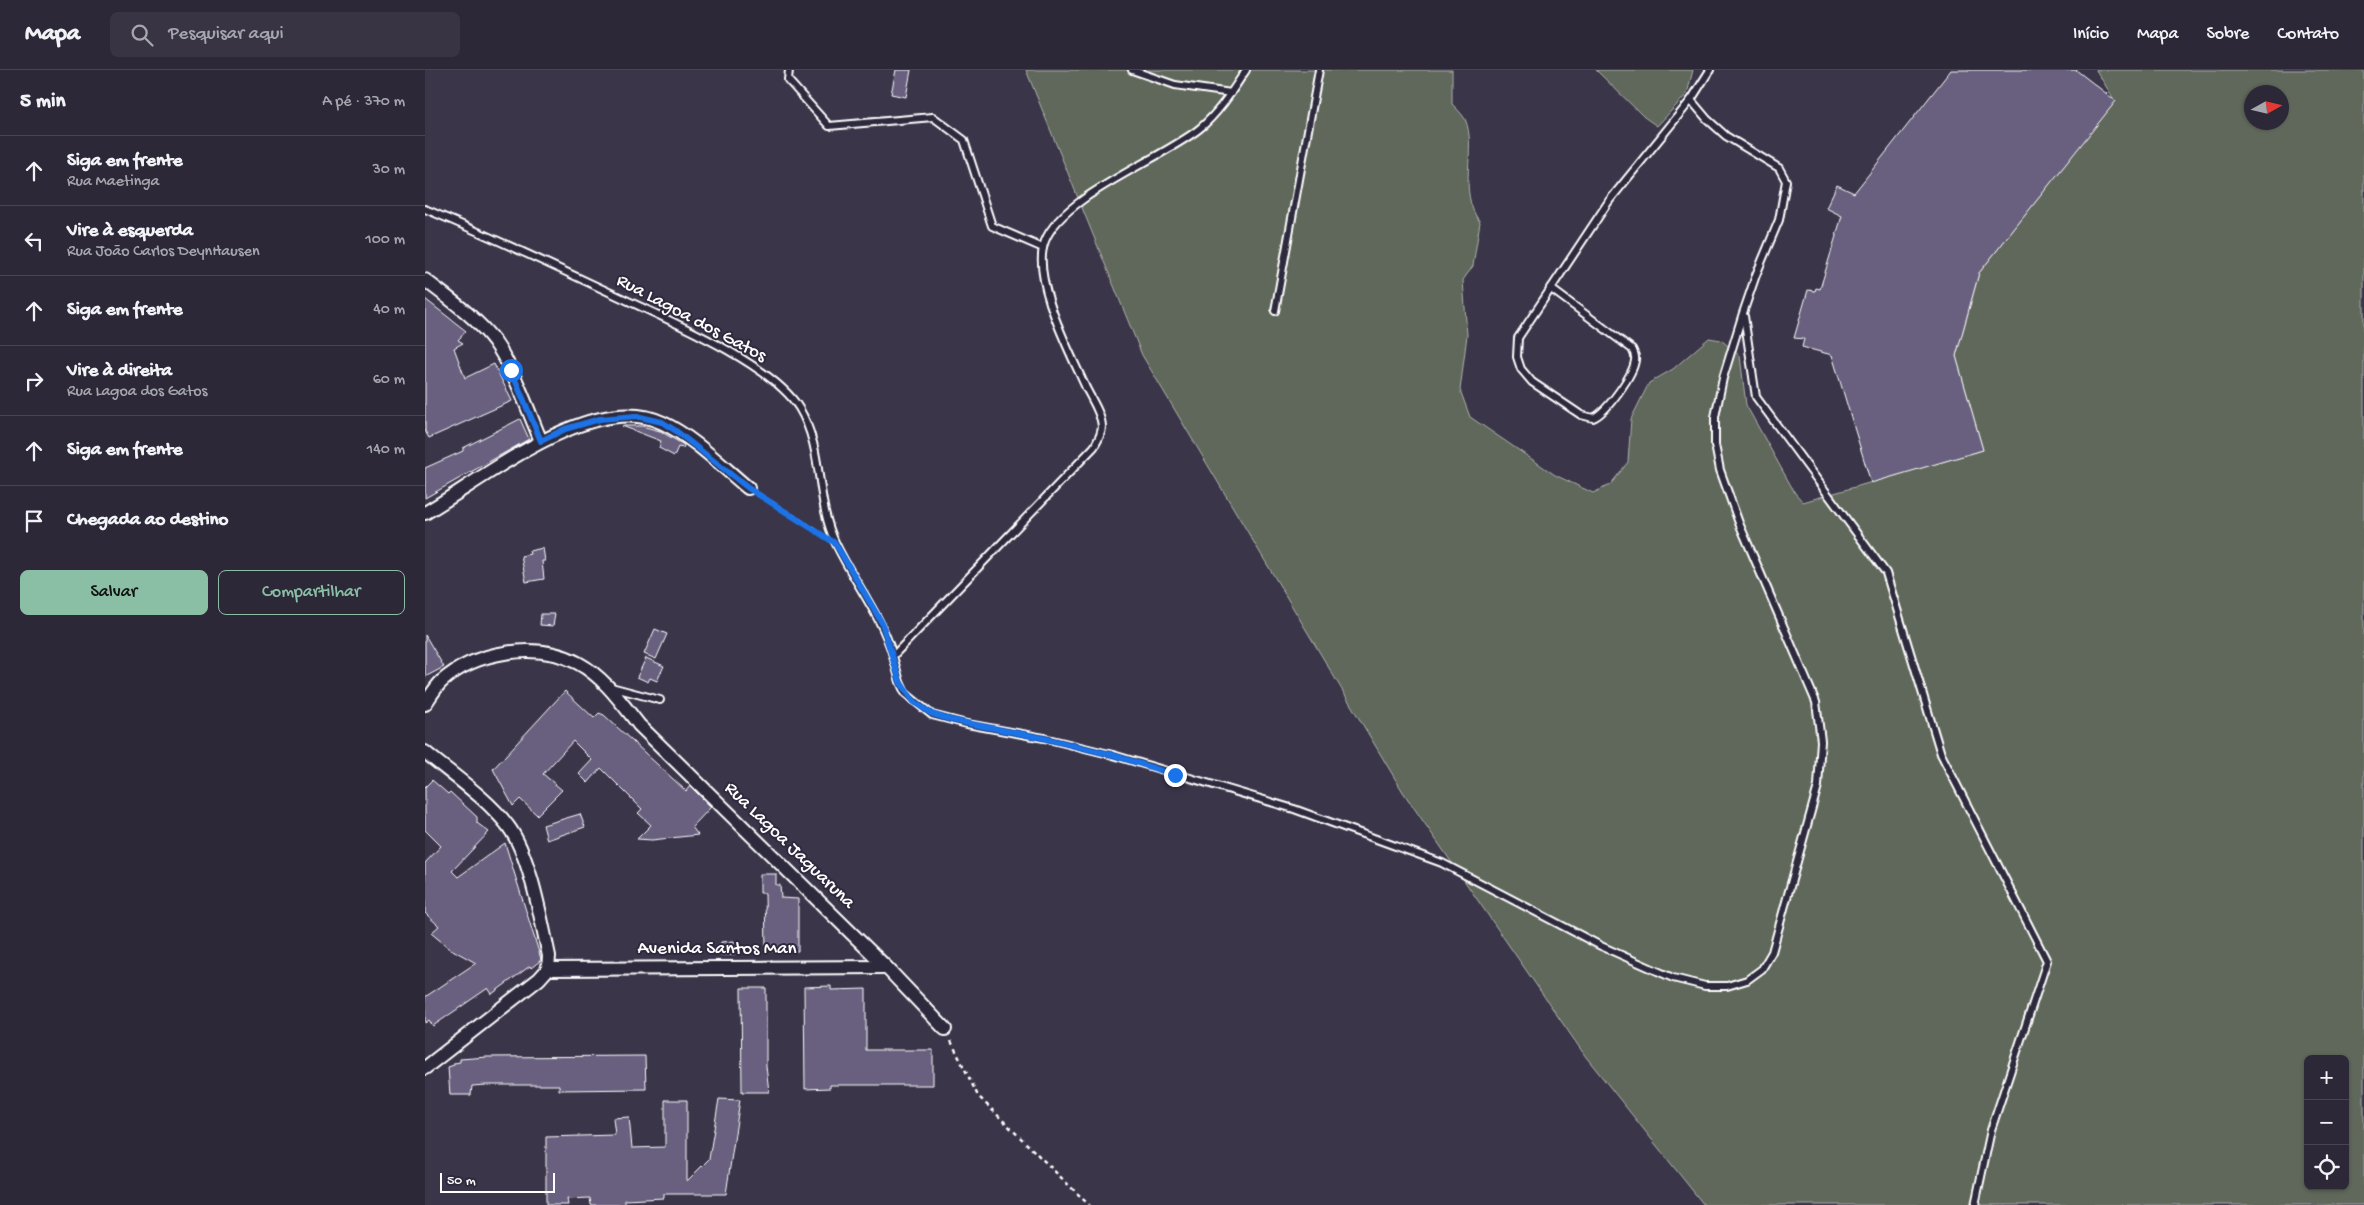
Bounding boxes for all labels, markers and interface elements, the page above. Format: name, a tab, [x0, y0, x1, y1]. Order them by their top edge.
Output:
search box	[110, 12, 460, 57]
text: Mapa	[25, 20, 80, 49]
icon: search	[128, 21, 156, 49]
text: Pesquisar aqui	[168, 23, 284, 46]
text: Início	[2073, 24, 2109, 45]
text: Mapa	[2137, 24, 2178, 45]
text: Sobre	[2206, 24, 2249, 45]
text: Contato	[2277, 24, 2339, 45]
north arrow	[2244, 85, 2289, 130]
text: 5 min	[20, 90, 65, 115]
text: A pé · 370 m	[322, 93, 405, 112]
text: Siga em frente	[67, 150, 183, 173]
icon: ahead	[20, 157, 48, 185]
text: 30 m	[372, 161, 405, 180]
text: Rua Maetinga	[67, 173, 159, 192]
text: Vire à esquerda	[67, 220, 193, 243]
icon: left	[20, 227, 48, 255]
text: 100 m	[365, 231, 405, 250]
text: Rua João Carlos DeynHausen	[67, 243, 259, 262]
street label: Rua Lagoa dos Gatos	[612, 270, 771, 369]
icon: ahead	[20, 297, 48, 325]
text: Siga em frente	[67, 299, 183, 322]
text: 40 m	[373, 301, 405, 320]
route start	[500, 359, 523, 382]
text: Vire à direita	[67, 360, 172, 383]
icon: right	[20, 367, 48, 395]
text: 60 m	[373, 371, 405, 390]
text: Rua Lagoa dos Gatos	[67, 383, 207, 402]
icon: ahead	[20, 437, 48, 465]
text: Siga em frente	[67, 439, 183, 462]
text: 140 m	[367, 441, 405, 460]
icon: arrive	[20, 507, 48, 535]
text: Chegada ao destino	[67, 509, 228, 532]
button: Salvar	[20, 570, 208, 615]
button: Compartilhar	[218, 570, 405, 615]
route end	[1164, 764, 1187, 787]
street label: Rua Lagoa Jaguaruna	[719, 778, 860, 915]
street label: Avenida Santos Man	[638, 938, 796, 961]
map controls	[2304, 1055, 2349, 1190]
button: +	[2304, 1055, 2349, 1100]
button: −	[2304, 1100, 2349, 1145]
button: locate	[2304, 1145, 2349, 1190]
scale bar	[440, 1170, 555, 1193]
text: 50 m	[447, 1173, 476, 1190]

